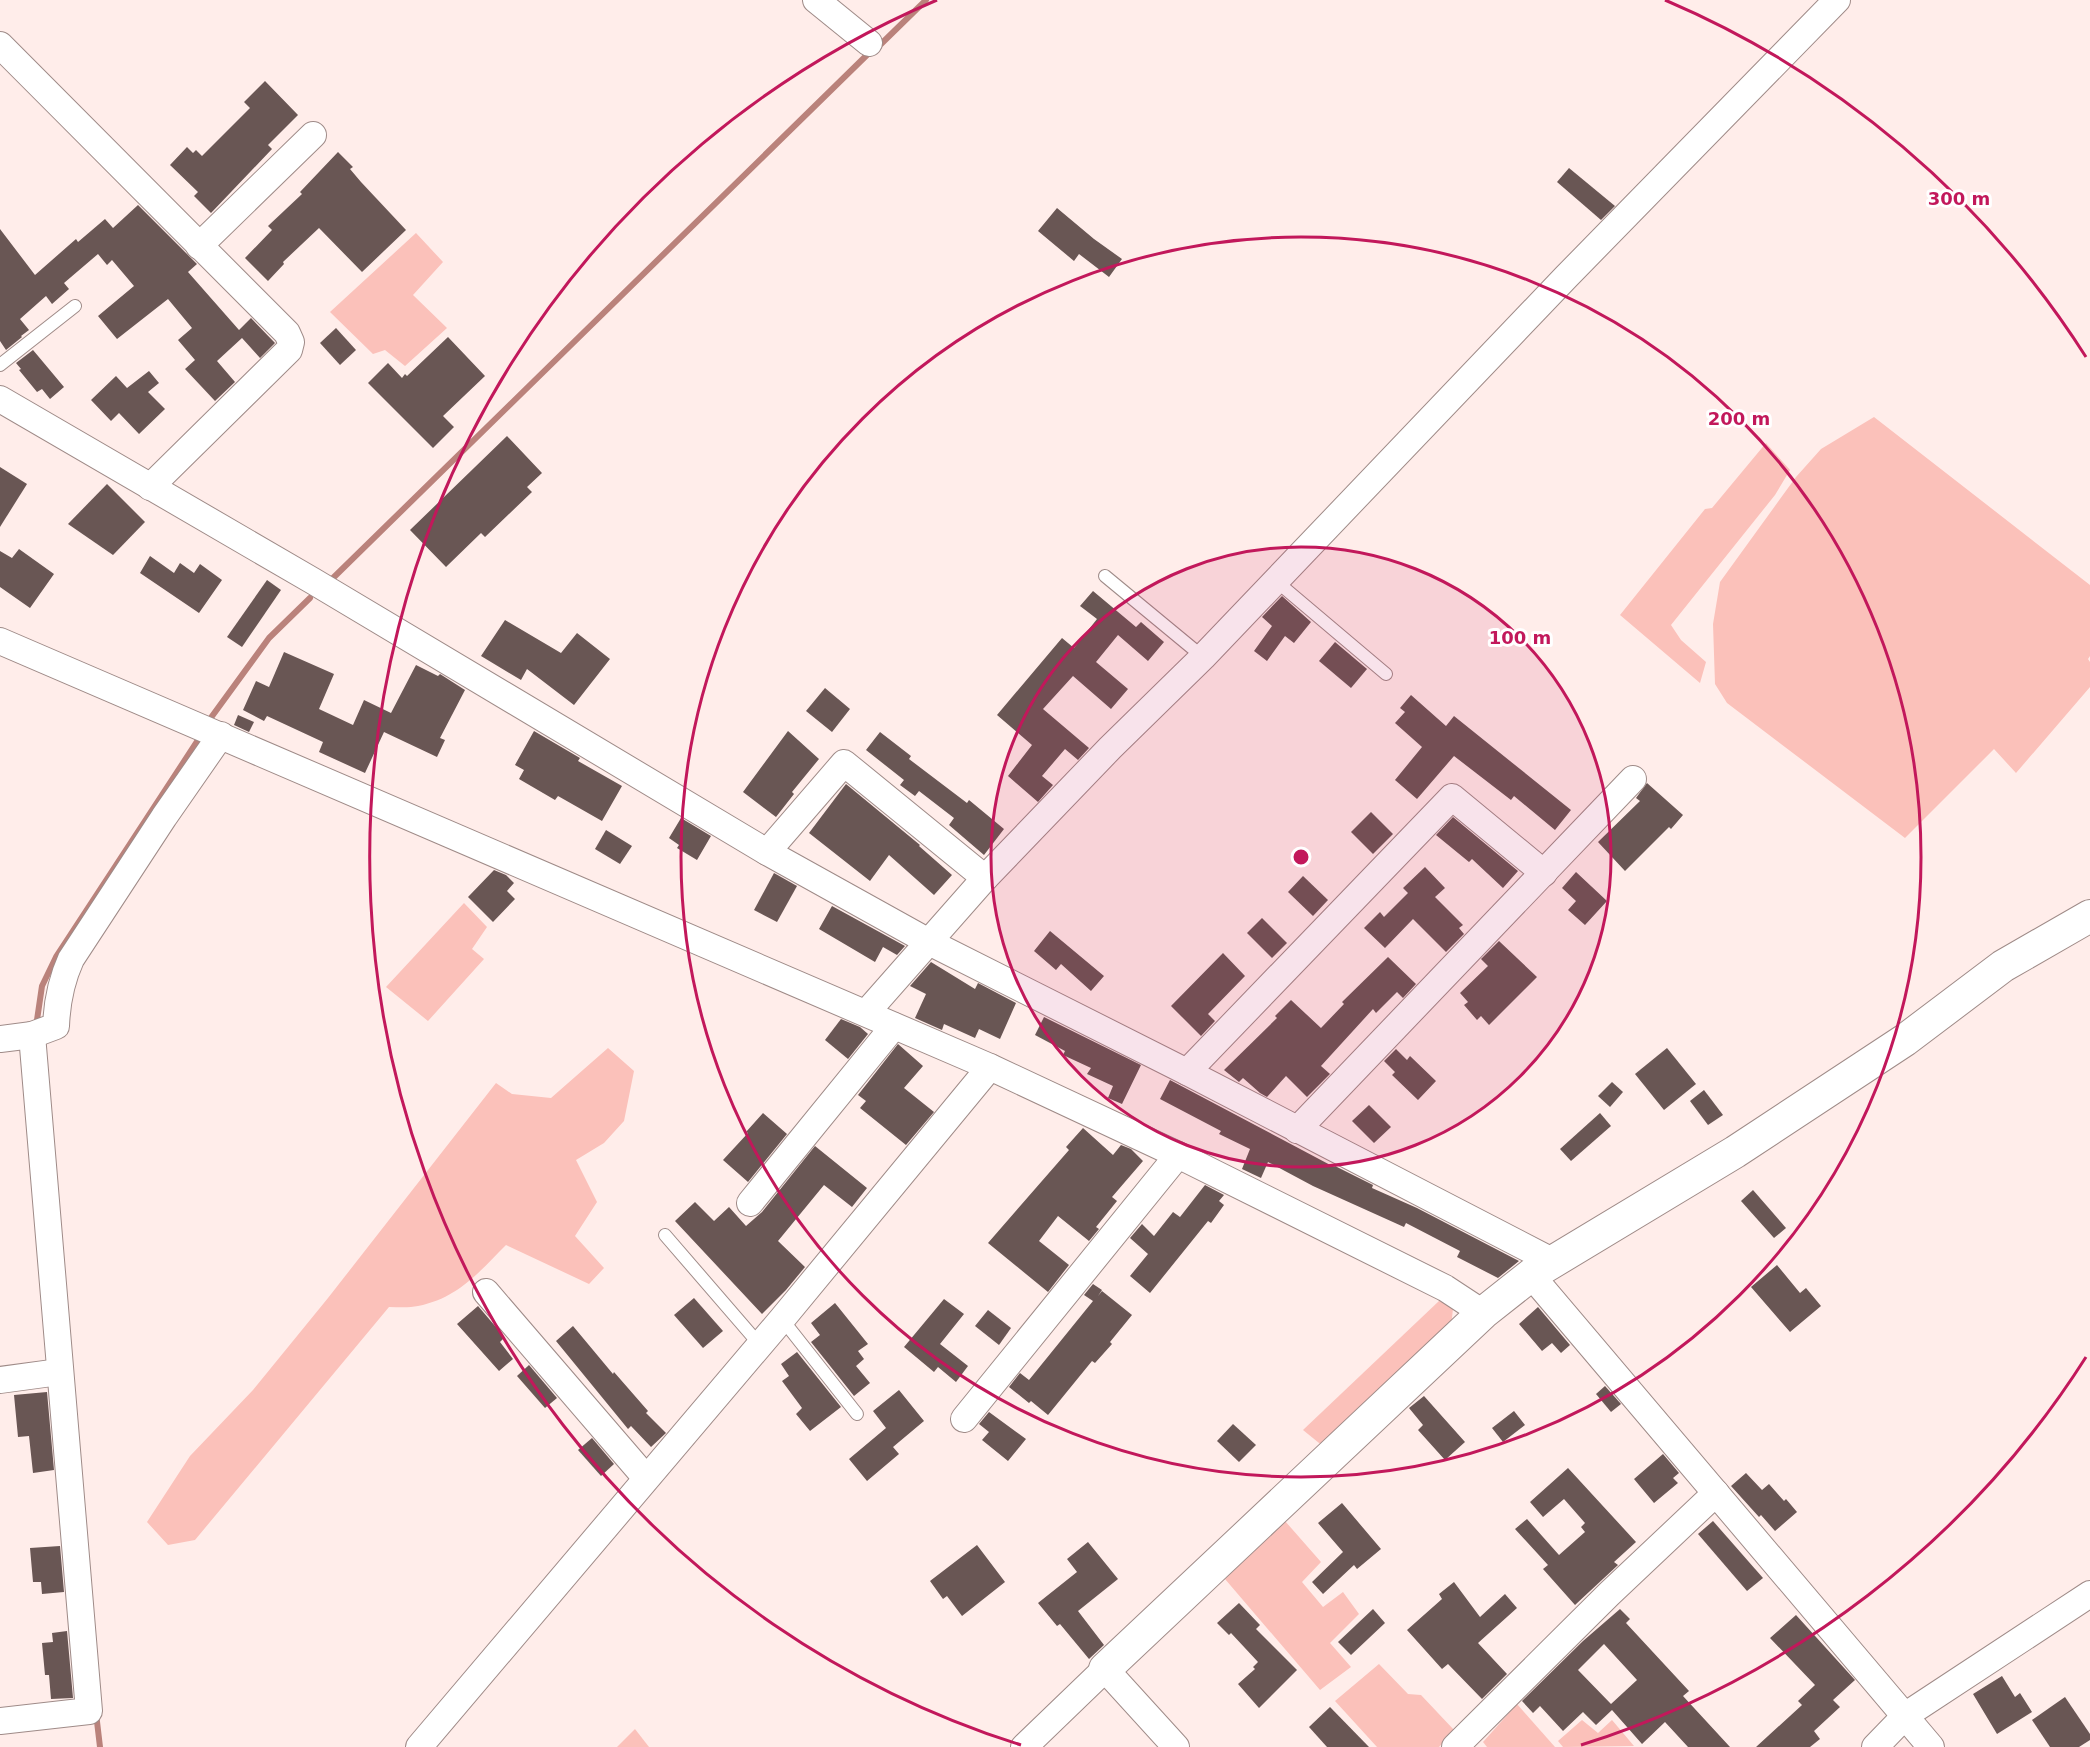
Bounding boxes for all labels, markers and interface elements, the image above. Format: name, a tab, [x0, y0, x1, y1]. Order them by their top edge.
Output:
text: 300 m	[1928, 188, 1990, 209]
text: 200 m	[1708, 408, 1770, 429]
text: 100 m	[1489, 627, 1551, 648]
centre of rings	[1291, 847, 1311, 867]

